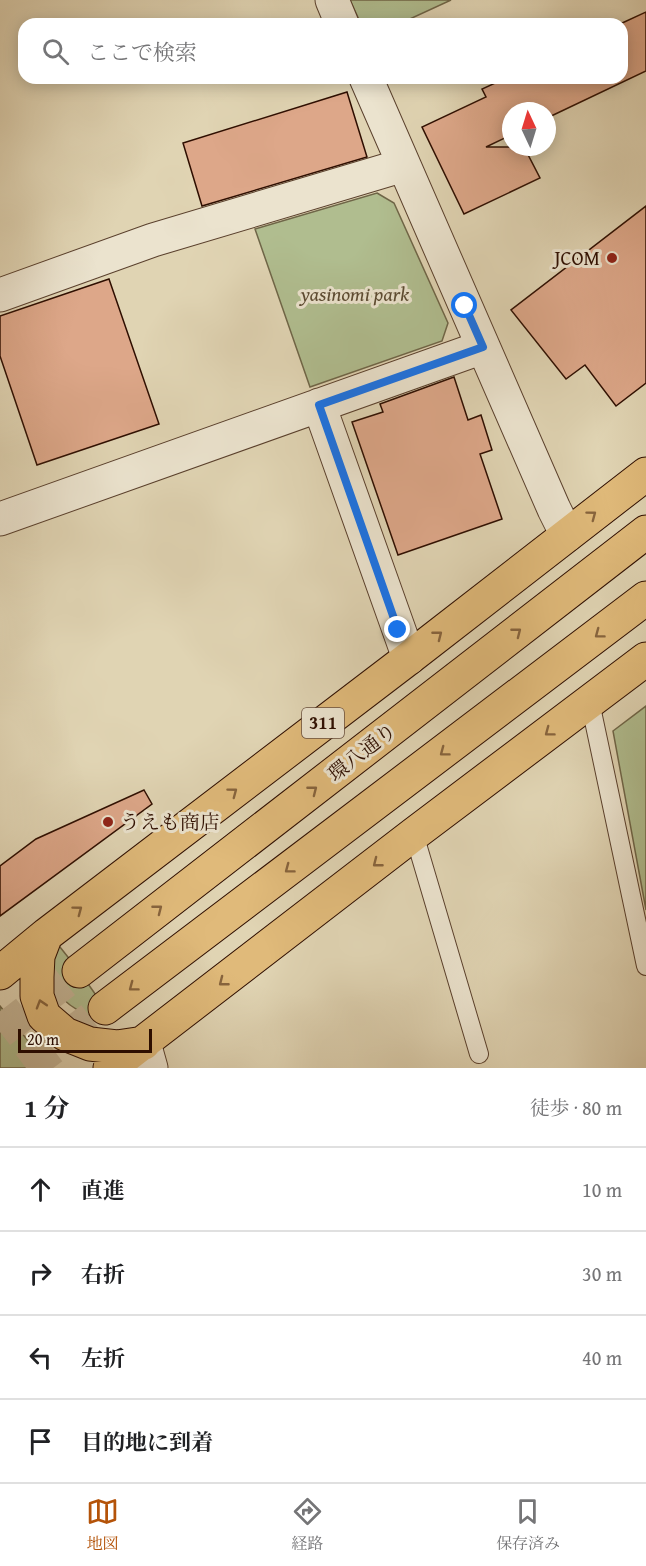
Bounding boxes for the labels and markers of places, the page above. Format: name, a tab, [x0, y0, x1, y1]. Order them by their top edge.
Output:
place label: JCOM	[551, 243, 600, 272]
marker: JCOM	[605, 251, 619, 265]
place label: うえも商店	[120, 807, 220, 836]
marker: うえも商店	[101, 815, 115, 829]

